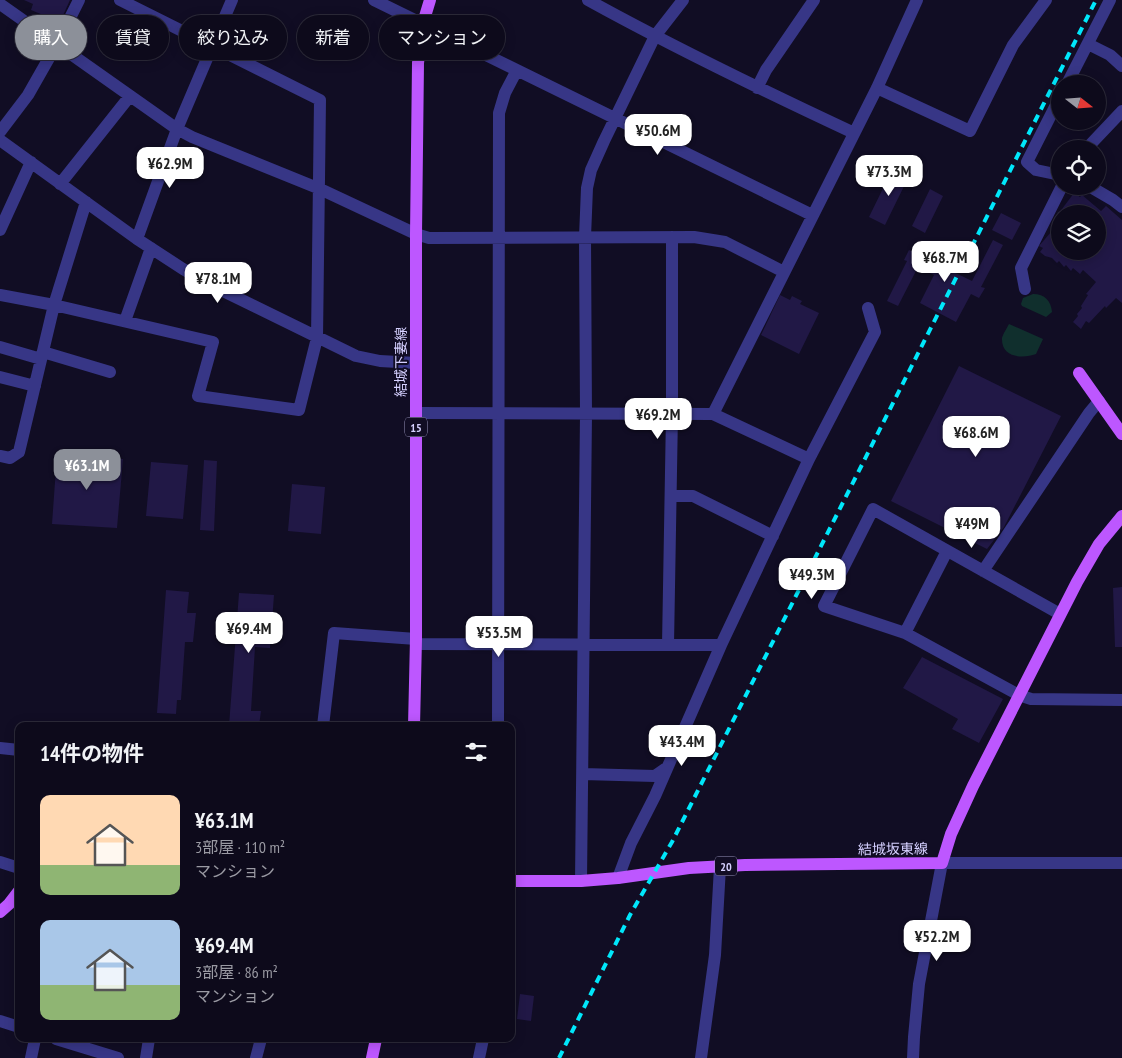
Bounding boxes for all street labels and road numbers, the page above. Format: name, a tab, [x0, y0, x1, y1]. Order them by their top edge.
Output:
street label: 結城下妻線	[392, 327, 410, 397]
road number: 15	[405, 418, 427, 437]
street label: 結城坂東線	[858, 839, 928, 859]
road number: 20	[715, 856, 737, 876]

